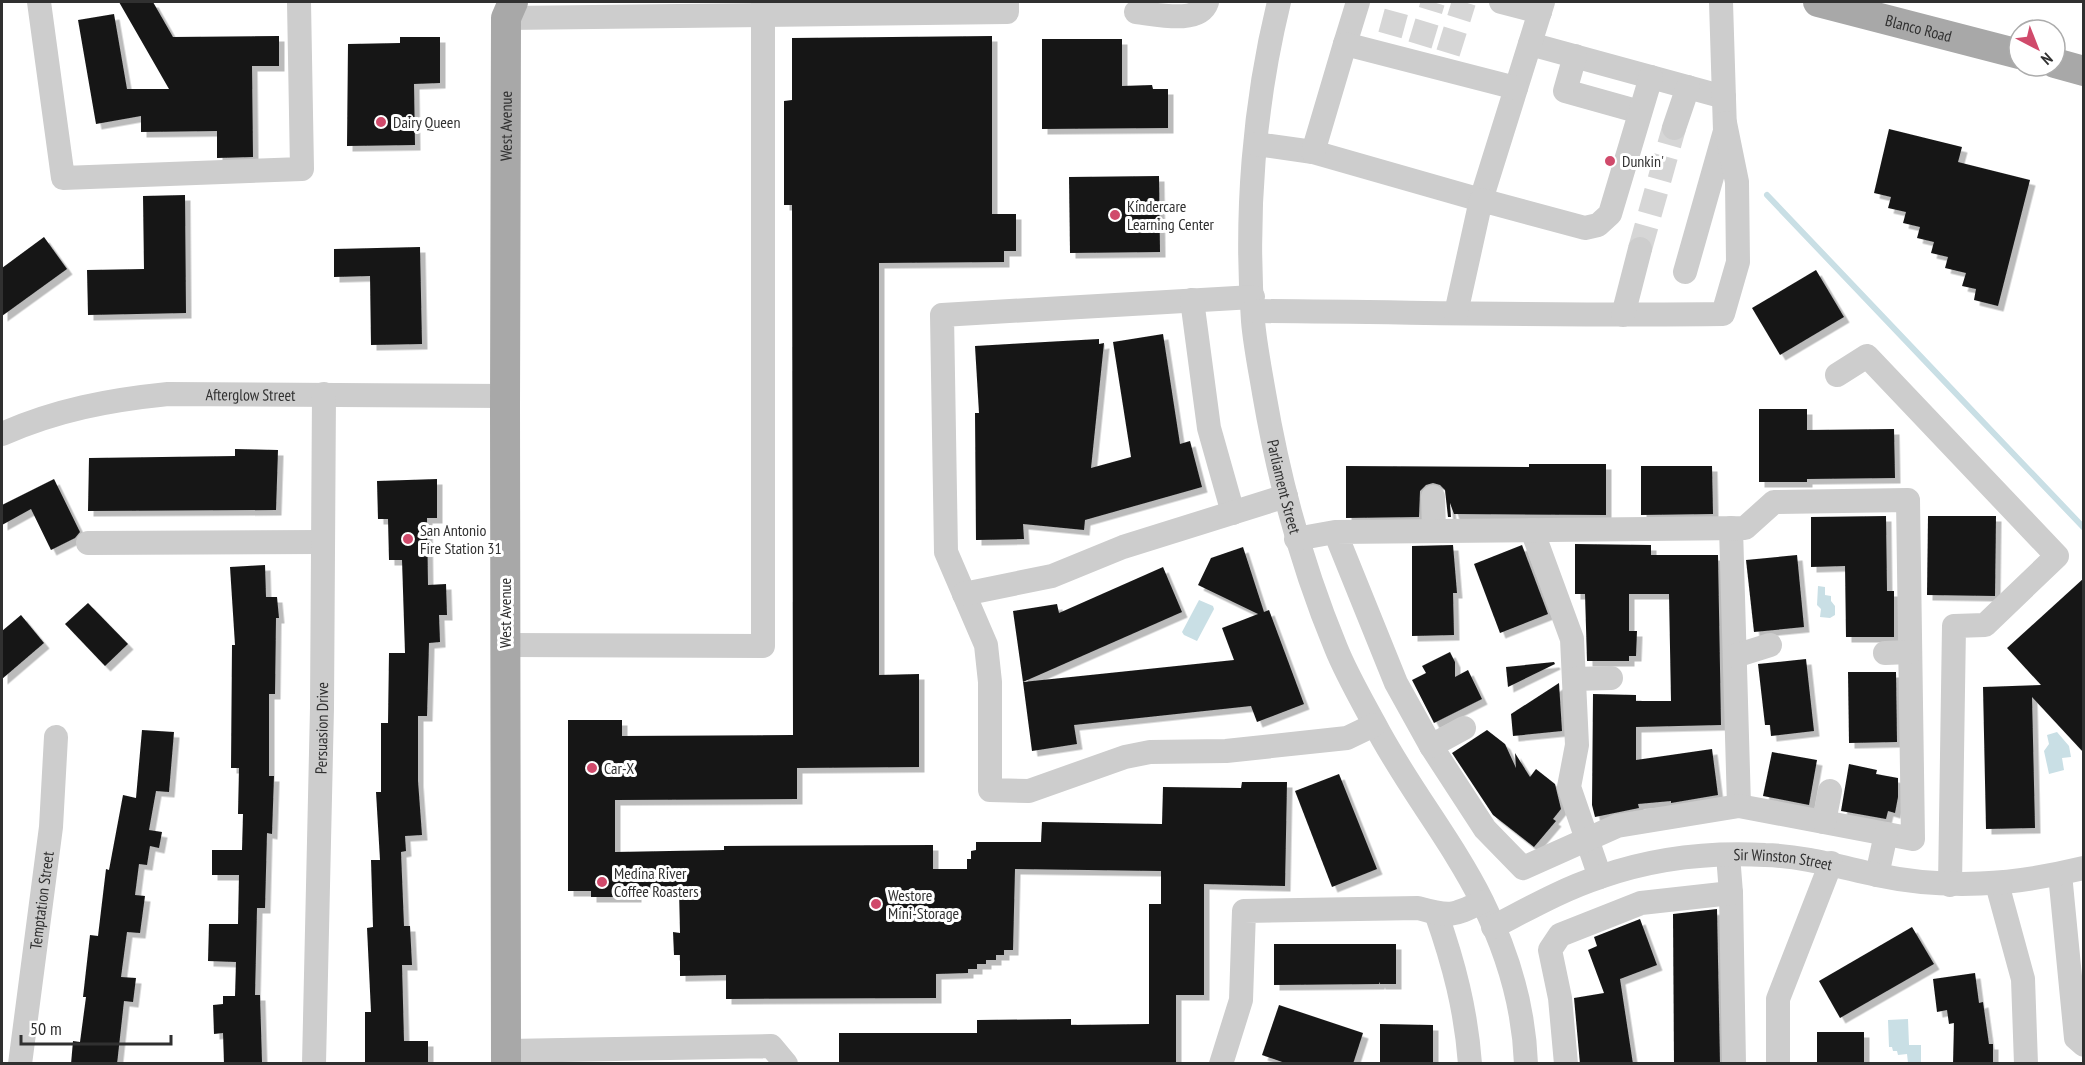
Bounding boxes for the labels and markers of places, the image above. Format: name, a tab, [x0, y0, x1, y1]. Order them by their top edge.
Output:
place label: Dairy Queen	[393, 112, 460, 132]
marker: Dairy Queen	[374, 115, 388, 129]
place label: Dunkin'	[1622, 151, 1664, 171]
marker: Dunkin'	[1603, 154, 1617, 168]
place label: Kindercare Learning Center	[1127, 196, 1215, 234]
marker: Kindercare Learning Center	[1108, 208, 1122, 222]
place label: San Antonio Fire Station 31	[420, 520, 502, 558]
marker: San Antonio Fire Station 31	[401, 532, 415, 546]
place label: Car-X	[604, 758, 634, 778]
marker: Car-X	[585, 761, 599, 775]
place label: Medina River Coffee Roasters	[614, 863, 699, 901]
marker: Medina River Coffee Roasters	[595, 875, 609, 889]
place label: Westore Mini-Storage	[888, 885, 959, 923]
marker: Westore Mini-Storage	[869, 897, 883, 911]

